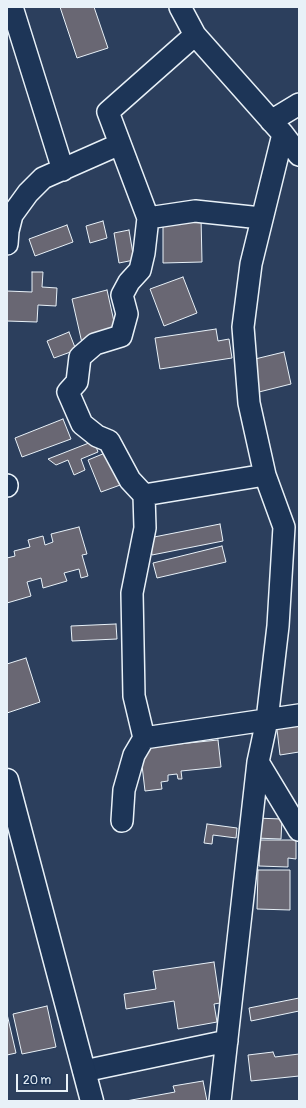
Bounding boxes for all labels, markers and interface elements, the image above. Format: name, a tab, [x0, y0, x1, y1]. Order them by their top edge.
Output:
scale bar	[18, 1066, 70, 1092]
text: 20 m	[23, 1073, 51, 1088]

